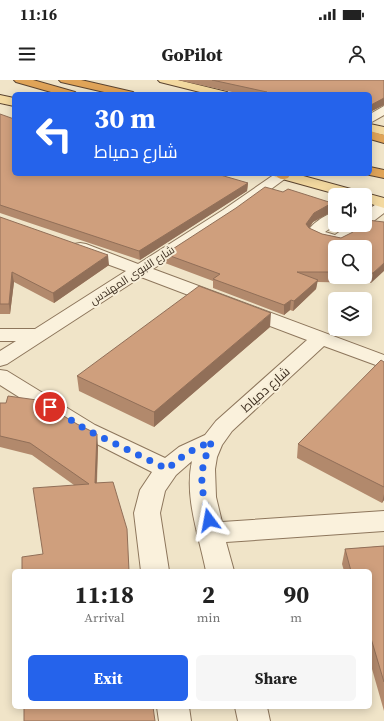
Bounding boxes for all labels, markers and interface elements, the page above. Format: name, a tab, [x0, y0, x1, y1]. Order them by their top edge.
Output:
text: 11:16	[20, 4, 57, 25]
text: GoPilot	[161, 42, 223, 67]
icon: menu	[16, 43, 38, 65]
icon: person	[346, 43, 368, 65]
text: 30 m	[94, 99, 156, 137]
icon: left	[28, 108, 80, 160]
text: شارع دمياط	[94, 139, 178, 164]
map controls	[328, 188, 372, 336]
button: sound	[328, 188, 372, 232]
button: search	[328, 240, 372, 284]
street label: شارع النبوى المهندس	[87, 242, 178, 308]
button: layers	[328, 292, 372, 336]
street label: شارع دمياط	[237, 363, 293, 416]
pin	[33, 390, 67, 424]
icon: arrive	[39, 396, 61, 418]
position arrow	[188, 499, 230, 541]
text: 11:18	[75, 578, 134, 611]
text: 2	[202, 578, 215, 611]
text: 90	[283, 578, 309, 611]
text: Arrival	[84, 609, 125, 626]
text: min	[197, 609, 220, 626]
text: m	[290, 609, 302, 626]
button: Exit	[28, 655, 188, 701]
button: Share	[196, 655, 356, 701]

